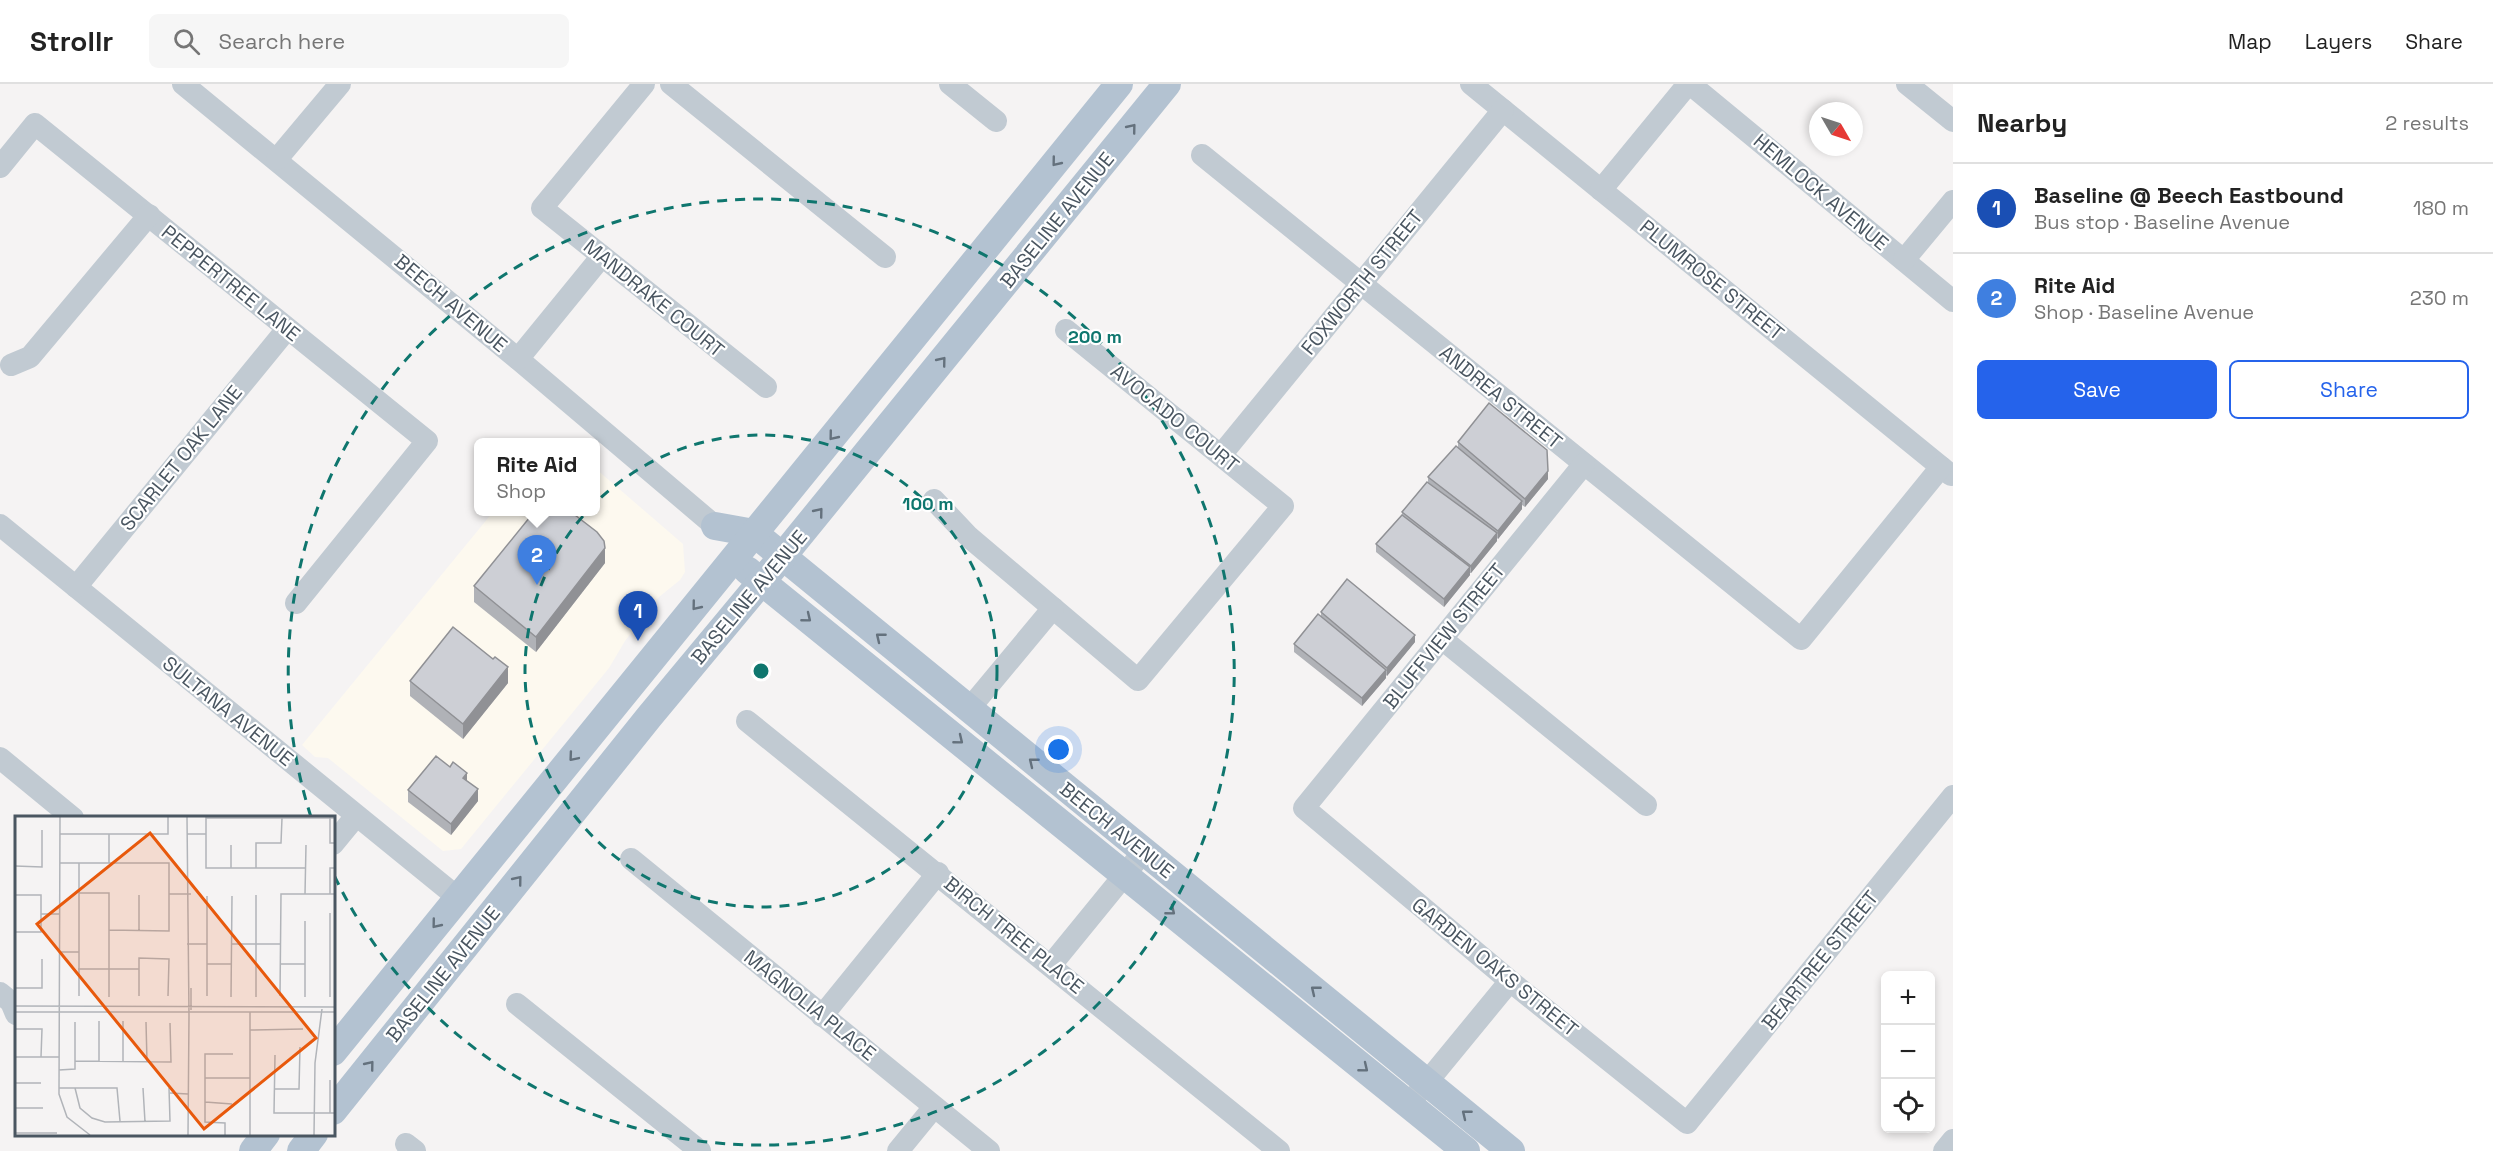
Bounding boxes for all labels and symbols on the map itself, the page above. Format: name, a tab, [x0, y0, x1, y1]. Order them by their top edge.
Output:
north arrow	[1809, 102, 1863, 156]
one-way arrow	[1124, 124, 1135, 135]
street label: HEMLOCK AVENUE	[1748, 128, 1894, 256]
street label: BASELINE AVENUE	[994, 147, 1120, 293]
one-way arrow	[1052, 155, 1063, 166]
street label: FOXWORTH STREET	[1295, 204, 1429, 360]
street label: PLUMROSE STREET	[1635, 214, 1790, 346]
street label: PEPPERTREE LANE	[156, 219, 306, 347]
street label: MANDRAKE COURT	[578, 233, 730, 363]
street label: BEECH AVENUE	[389, 248, 513, 358]
text: 200 m	[1068, 325, 1122, 348]
street label: ANDREA STREET	[1434, 339, 1568, 455]
one-way arrow	[935, 356, 946, 367]
street label: AVOCADO COURT	[1105, 358, 1245, 478]
street label: SCARLET OAK LANE	[114, 380, 248, 536]
one-way arrow	[830, 429, 841, 440]
text: 100 m	[902, 492, 954, 515]
one-way arrow	[812, 508, 823, 519]
street label: BASELINE AVENUE	[685, 524, 813, 670]
pin: 2	[518, 536, 556, 585]
street label: BLUFFVIEW STREET	[1377, 558, 1511, 714]
pin: 1	[618, 592, 658, 641]
one-way arrow	[692, 599, 703, 610]
one-way arrow	[800, 611, 811, 622]
one-way arrow	[876, 633, 887, 644]
street label: SULTANA AVENUE	[157, 650, 299, 772]
centre of rings	[751, 661, 771, 681]
one-way arrow	[952, 733, 963, 744]
your location	[1044, 735, 1073, 764]
one-way arrow	[569, 750, 580, 761]
one-way arrow	[1029, 758, 1040, 769]
street label: BEECH AVENUE	[1055, 776, 1179, 884]
inset map	[15, 816, 334, 1136]
street label: BIRCH TREE PLACE	[939, 871, 1089, 999]
one-way arrow	[511, 876, 522, 887]
street label: BEARTREE STREET	[1756, 885, 1884, 1035]
street label: GARDEN OAKS STREET	[1406, 892, 1584, 1042]
street label: BASELINE AVENUE	[380, 901, 506, 1047]
one-way arrow	[1164, 904, 1175, 915]
one-way arrow	[432, 917, 443, 928]
street label: MAGNOLIA PLACE	[739, 944, 881, 1066]
one-way arrow	[1311, 987, 1322, 998]
one-way arrow	[362, 1061, 373, 1072]
one-way arrow	[1357, 1061, 1368, 1072]
one-way arrow	[1462, 1111, 1473, 1122]

